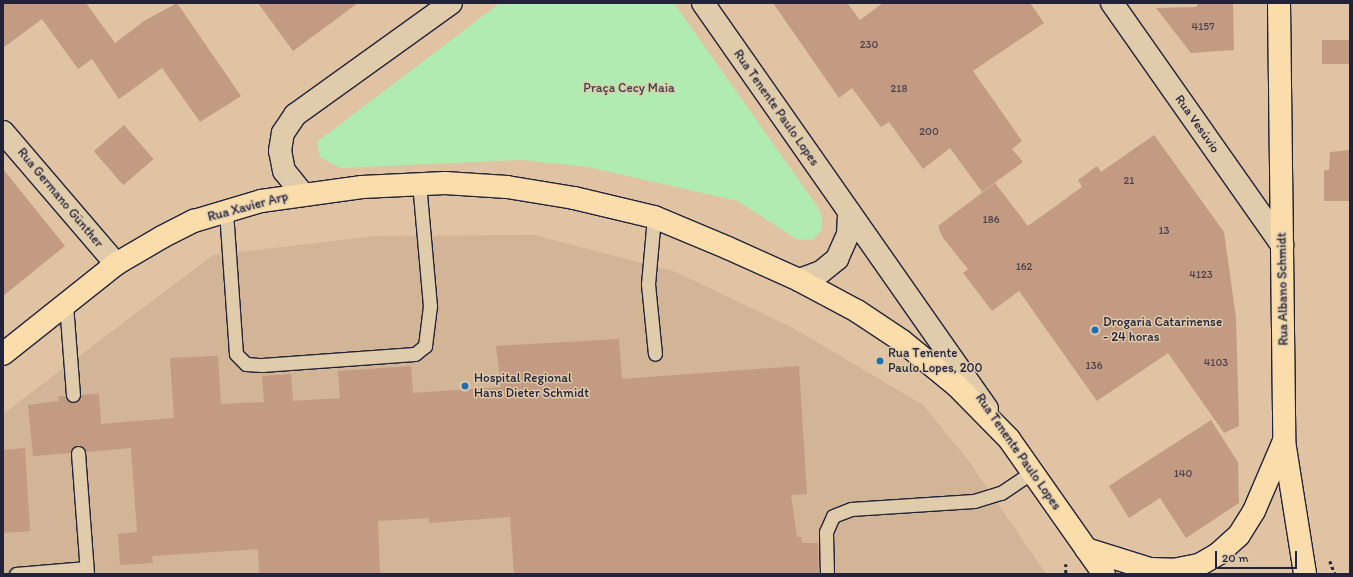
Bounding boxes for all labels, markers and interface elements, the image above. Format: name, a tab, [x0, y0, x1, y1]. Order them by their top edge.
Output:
house number: 4157	[1192, 20, 1214, 34]
house number: 230	[860, 38, 878, 52]
street label: Rua Tenente Paulo Lopes	[730, 47, 822, 169]
park label: Praça Cecy Maia	[583, 80, 675, 96]
house number: 218	[891, 82, 907, 96]
street label: Rua Vesúvio	[1172, 92, 1222, 156]
house number: 200	[919, 125, 939, 139]
street label: Rua Germano Günther	[14, 145, 106, 251]
house number: 21	[1124, 174, 1134, 188]
street label: Rua Xavier Arp	[206, 189, 290, 225]
house number: 186	[983, 213, 999, 227]
house number: 13	[1158, 224, 1170, 238]
street label: Rua Albano Schmidt	[1274, 232, 1292, 346]
house number: 162	[1016, 260, 1032, 274]
house number: 4123	[1189, 268, 1213, 282]
place label: Drogaria Catarinense - 24 horas	[1103, 315, 1222, 346]
marker: Drogaria Catarinense - 24 horas	[1090, 325, 1100, 335]
place label: Rua Tenente Paulo Lopes, 200	[888, 346, 983, 377]
marker: Rua Tenente Paulo Lopes, 200	[875, 356, 885, 366]
house number: 4103	[1204, 356, 1228, 370]
house number: 136	[1086, 359, 1102, 373]
place label: Hospital Regional Hans Dieter Schmidt	[474, 371, 589, 402]
marker: Hospital Regional Hans Dieter Schmidt	[459, 380, 471, 392]
street label: Rua Tenente Paulo Lopes	[972, 391, 1064, 513]
house number: 140	[1174, 467, 1192, 481]
scale bar	[1217, 543, 1299, 569]
text: 20 m	[1222, 551, 1249, 565]

